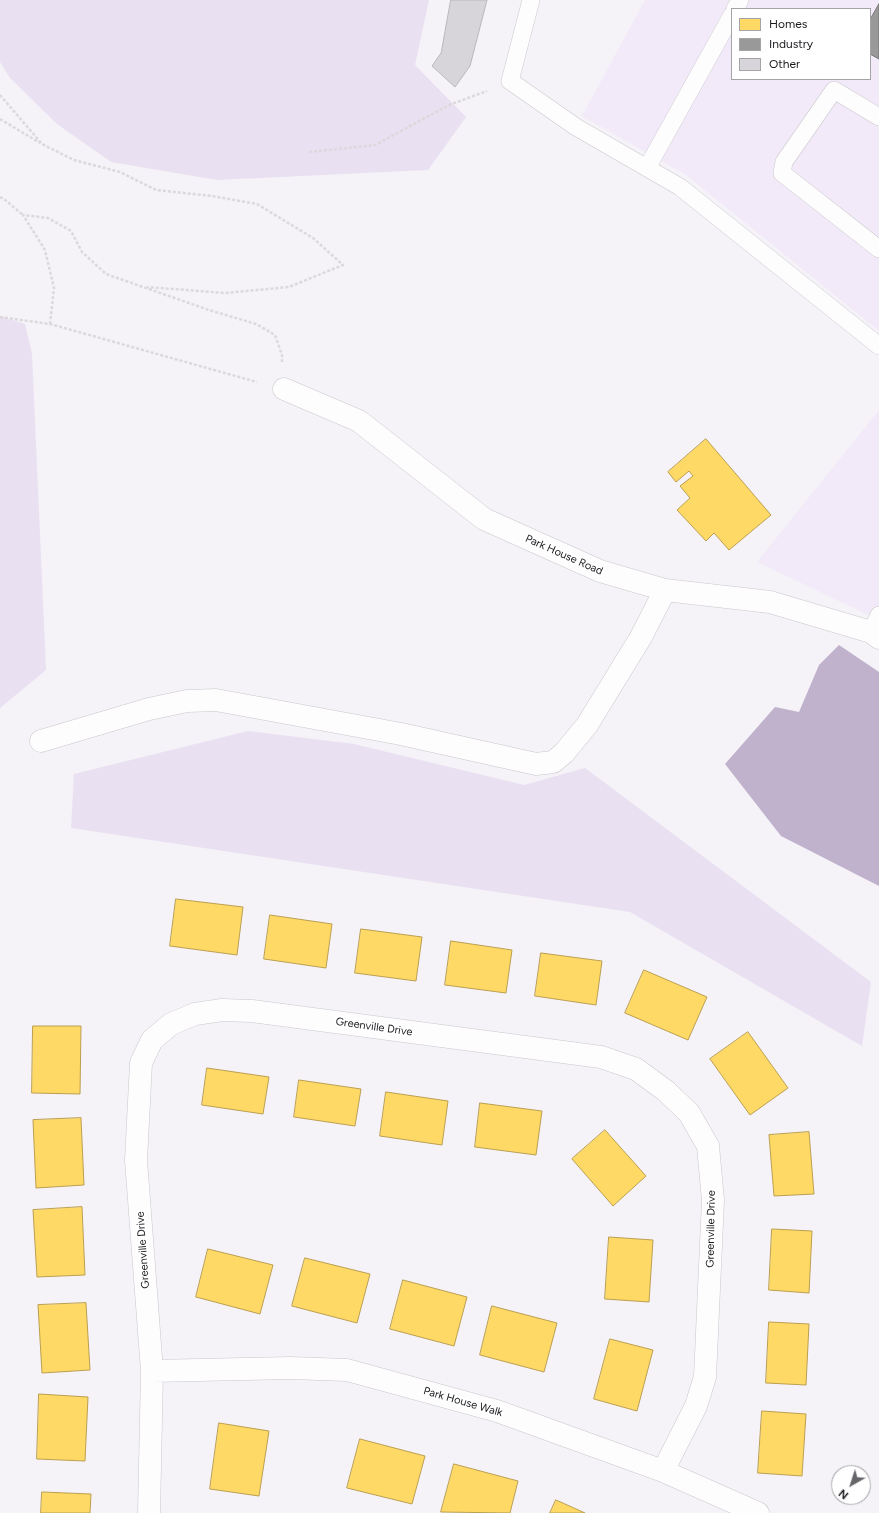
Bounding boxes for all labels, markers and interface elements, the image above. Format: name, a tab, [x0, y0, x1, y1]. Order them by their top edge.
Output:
legend	[731, 8, 871, 80]
text: Homes	[769, 17, 807, 31]
text: Industry	[769, 37, 813, 51]
text: Other	[769, 57, 800, 71]
street label: Park House Road	[523, 532, 605, 578]
street label: Greenville Drive	[335, 1015, 413, 1039]
street label: Greenville Drive	[704, 1190, 718, 1268]
street label: Greenville Drive	[134, 1211, 152, 1289]
street label: Park House Walk	[422, 1384, 504, 1420]
north arrow	[831, 1465, 871, 1505]
text: N	[836, 1486, 851, 1502]

